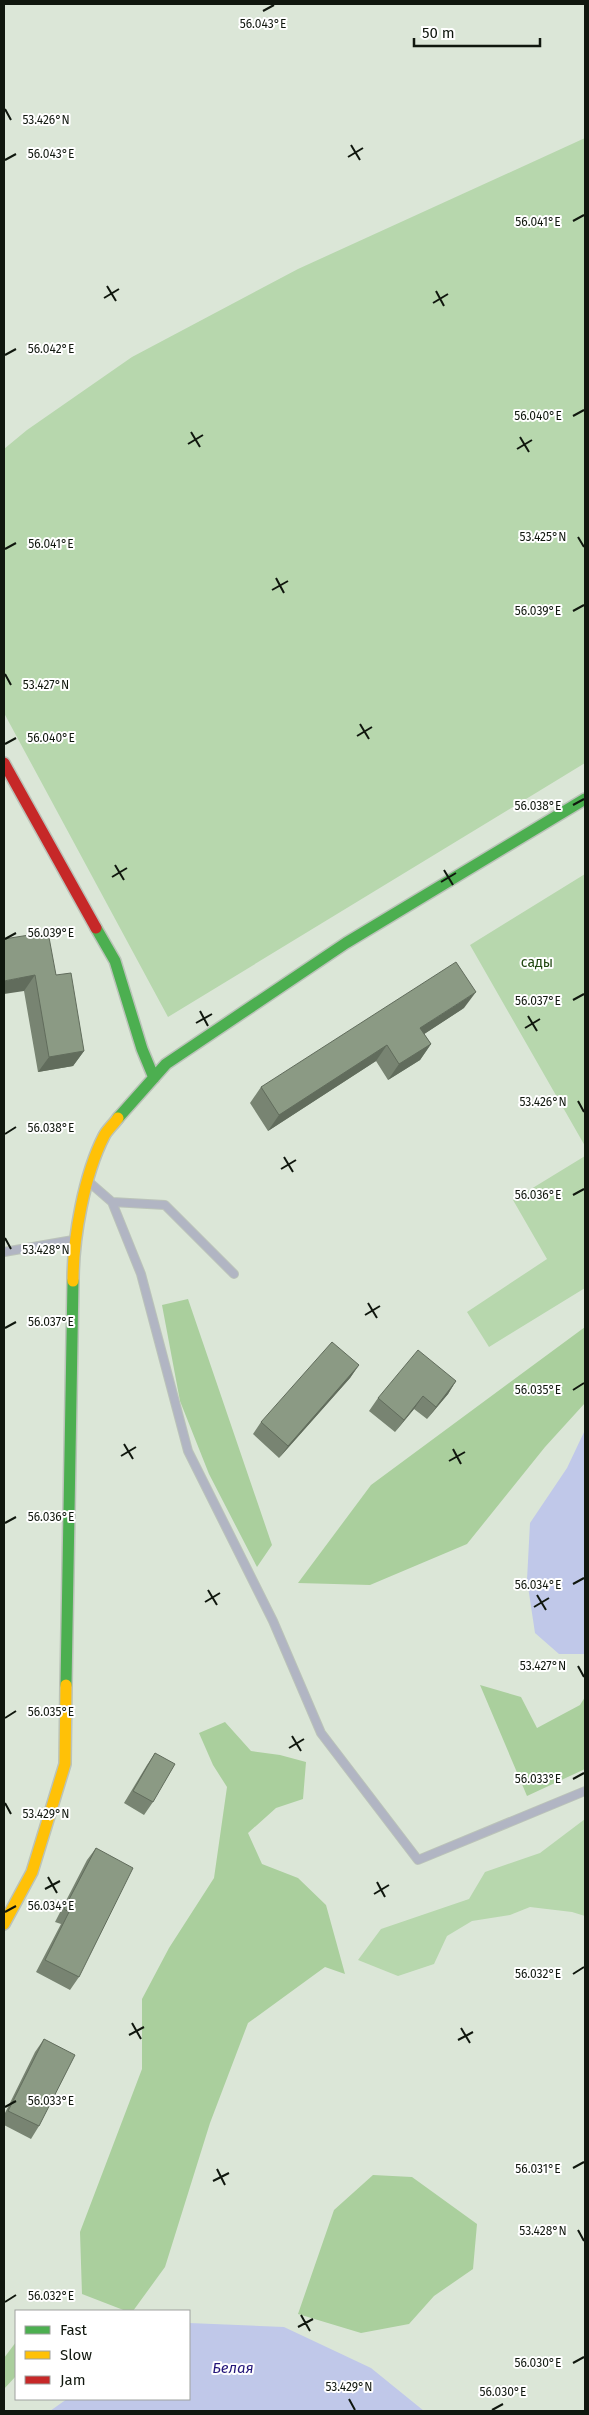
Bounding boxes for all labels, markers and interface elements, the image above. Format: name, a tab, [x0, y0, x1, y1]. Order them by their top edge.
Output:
scale bar	[414, 15, 540, 47]
text: 56.043°E	[240, 17, 286, 31]
text: 50 m	[422, 24, 455, 42]
text: 53.426°N	[22, 113, 70, 127]
text: 56.043°E	[28, 147, 74, 161]
text: 56.041°E	[515, 215, 561, 229]
text: 56.042°E	[28, 342, 74, 356]
text: 56.040°E	[514, 409, 562, 423]
text: 53.425°N	[520, 530, 566, 544]
text: 56.041°E	[28, 537, 74, 551]
text: 56.039°E	[515, 604, 561, 618]
text: 53.427°N	[23, 678, 69, 692]
text: 56.040°E	[27, 731, 75, 745]
text: 56.038°E	[514, 799, 562, 813]
text: 56.039°E	[28, 926, 74, 940]
park label: сады	[521, 954, 553, 971]
text: 56.037°E	[515, 994, 561, 1008]
text: 53.426°N	[519, 1095, 567, 1109]
text: 56.038°E	[27, 1121, 75, 1135]
text: 56.036°E	[515, 1188, 561, 1202]
text: 53.428°N	[22, 1243, 70, 1257]
text: 56.037°E	[28, 1315, 74, 1329]
text: 56.035°E	[515, 1383, 561, 1397]
text: 56.036°E	[28, 1510, 74, 1524]
text: 56.034°E	[515, 1578, 561, 1592]
text: 53.427°N	[520, 1659, 566, 1673]
text: 56.035°E	[28, 1705, 74, 1719]
text: 56.033°E	[515, 1772, 561, 1786]
text: 53.429°N	[22, 1807, 70, 1821]
text: 56.034°E	[28, 1899, 74, 1913]
text: 56.032°E	[515, 1967, 561, 1981]
text: 56.033°E	[28, 2094, 74, 2108]
text: 56.031°E	[515, 2162, 561, 2176]
text: 53.428°N	[519, 2224, 567, 2238]
text: 56.032°E	[28, 2289, 74, 2303]
legend	[15, 2310, 190, 2400]
text: Fast	[60, 2321, 87, 2339]
text: Slow	[60, 2346, 92, 2364]
text: 56.030°E	[514, 2356, 562, 2370]
water label: Белая	[212, 2359, 254, 2377]
text: Jam	[60, 2371, 86, 2389]
text: 53.429°N	[325, 2380, 373, 2394]
text: 56.030°E	[479, 2385, 527, 2399]

